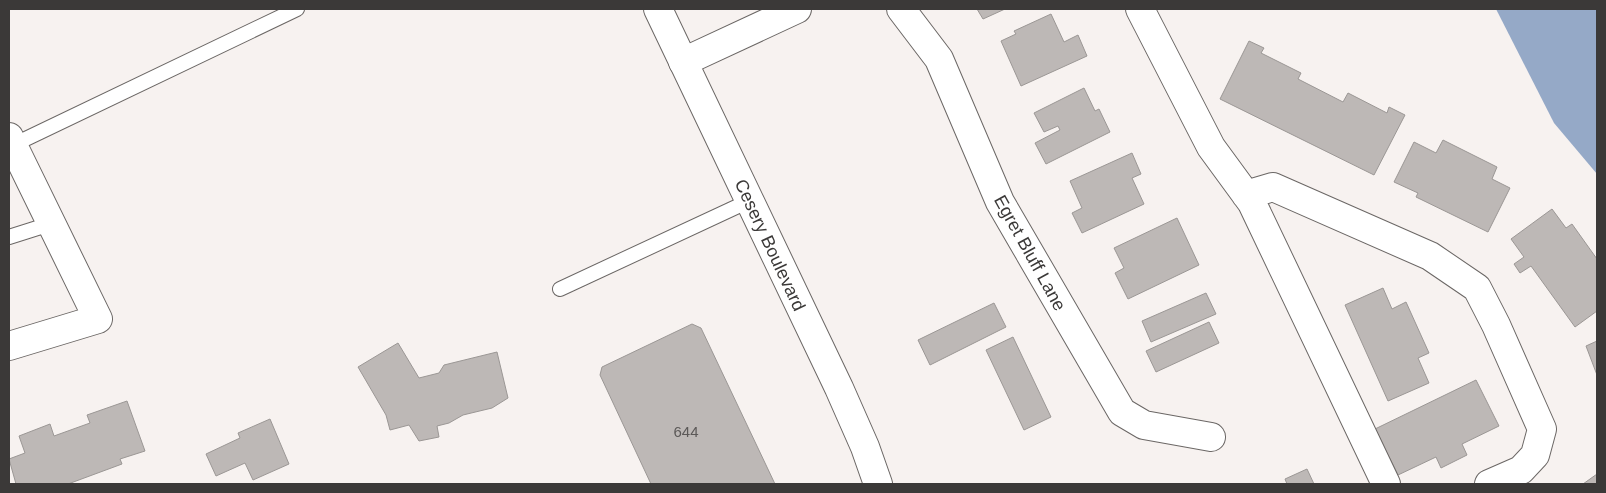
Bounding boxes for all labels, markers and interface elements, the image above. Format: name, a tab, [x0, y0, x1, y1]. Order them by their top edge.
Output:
street label: Cesery Boulevard	[731, 176, 809, 314]
street label: Egret Bluff Lane	[990, 192, 1070, 314]
house number: 644	[673, 423, 699, 440]

